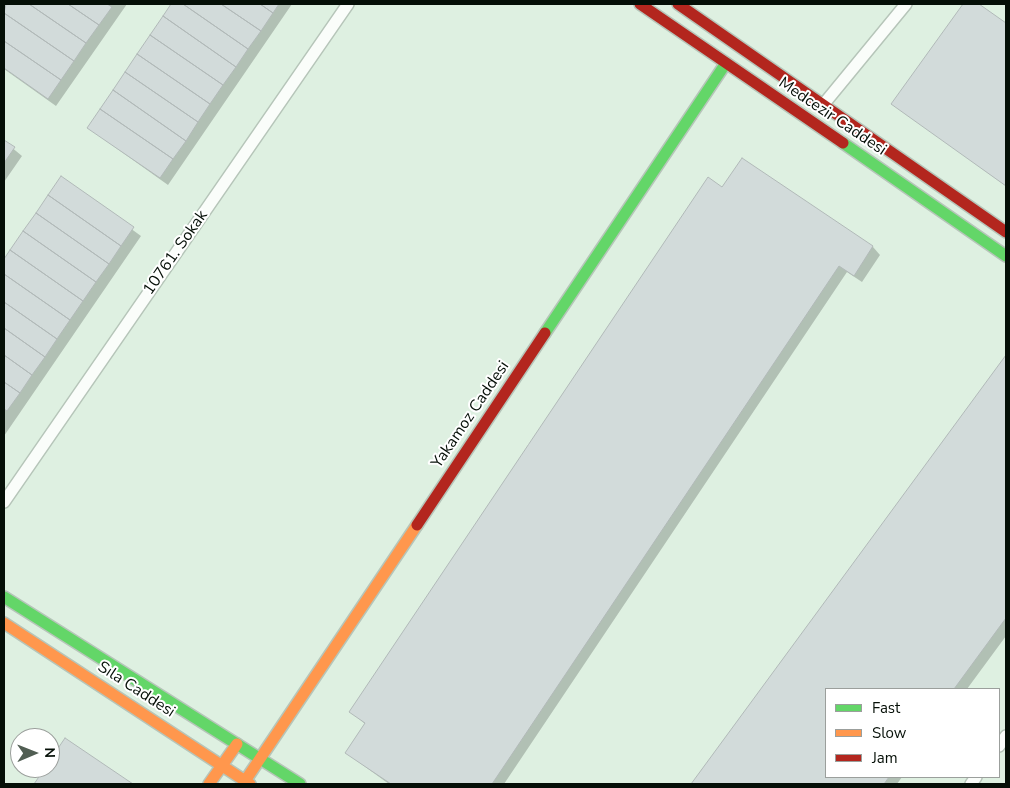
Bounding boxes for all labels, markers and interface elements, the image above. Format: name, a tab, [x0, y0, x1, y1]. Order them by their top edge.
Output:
street label: Medcezir Caddesi	[774, 74, 890, 160]
street label: 10761. Sokak	[140, 207, 212, 299]
street label: Yakamoz Caddesi	[428, 358, 514, 472]
street label: Sıla Caddesi	[94, 658, 178, 722]
legend	[825, 688, 1000, 778]
text: Fast	[872, 698, 900, 718]
text: Slow	[872, 723, 906, 743]
north arrow	[10, 728, 60, 778]
text: N	[40, 747, 59, 758]
text: Jam	[872, 748, 898, 768]

